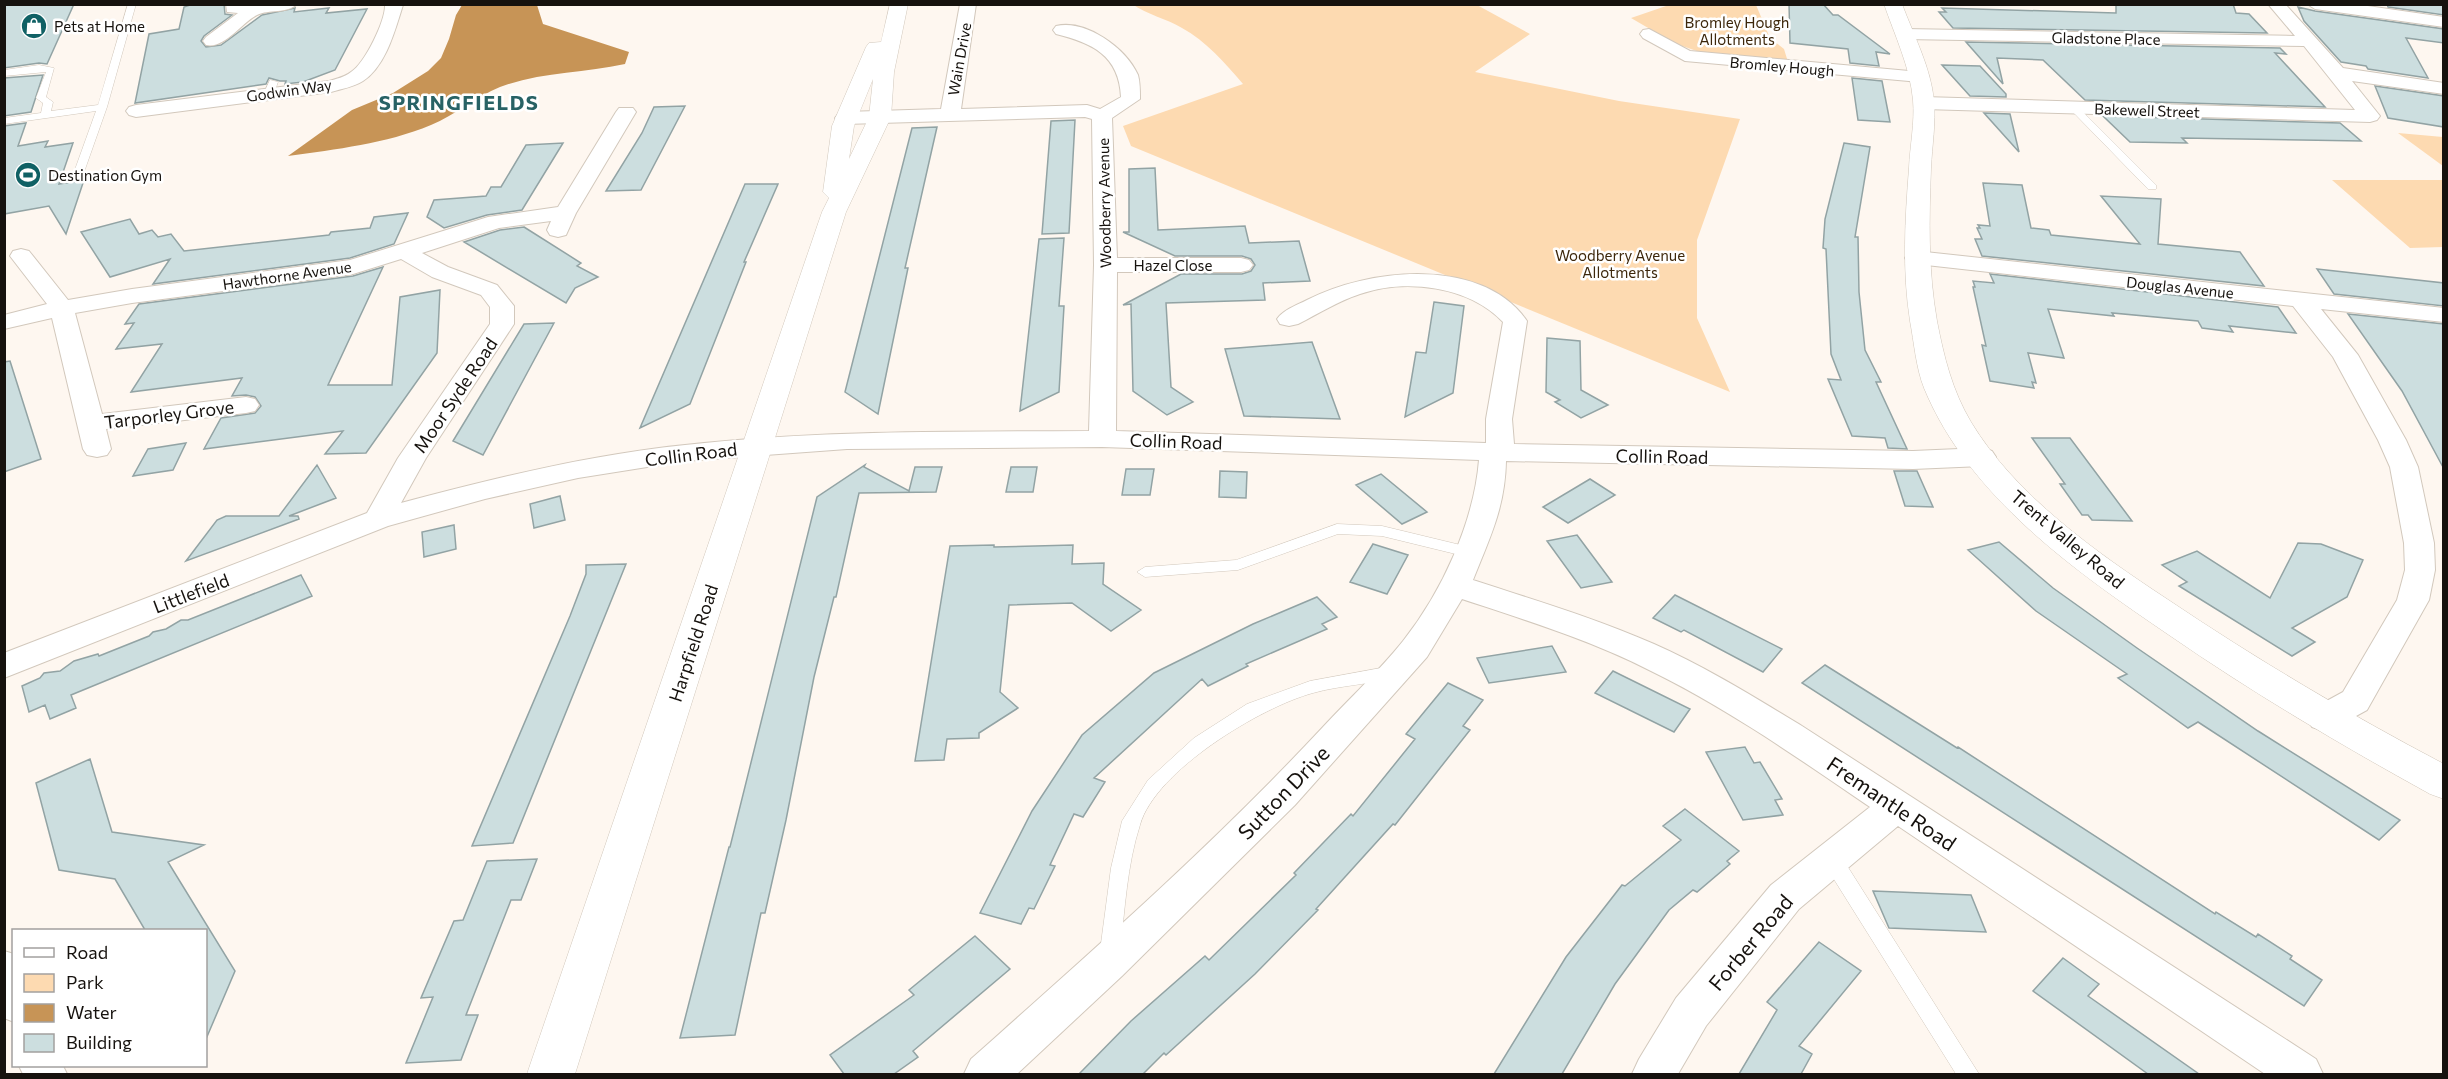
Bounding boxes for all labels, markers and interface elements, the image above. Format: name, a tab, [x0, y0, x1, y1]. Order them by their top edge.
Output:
shop icon: Pets at Home	[19, 11, 49, 41]
park label: Bromley Hough Allotments	[1685, 13, 1789, 48]
place label: Pets at Home	[54, 17, 145, 35]
street label: Wain Drive	[944, 21, 974, 97]
street label: Gladstone Place	[2051, 28, 2161, 48]
street label: Bromley Hough	[1729, 52, 1835, 80]
street label: Godwin Way	[245, 75, 333, 105]
district label: SPRINGFIELDS	[379, 90, 539, 114]
street label: Bakewell Street	[2094, 99, 2200, 121]
street label: Woodberry Avenue	[1094, 138, 1114, 268]
sports icon: Destination Gym	[13, 160, 43, 190]
place label: Destination Gym	[48, 166, 162, 184]
park label: Woodberry Avenue Allotments	[1555, 246, 1685, 281]
street label: Hazel Close	[1134, 256, 1212, 274]
street label: Hawthorne Avenue	[221, 257, 353, 293]
street label: Douglas Avenue	[2125, 272, 2235, 302]
street label: Moor Syde Road	[408, 333, 502, 457]
street label: Tarporley Grove	[103, 395, 235, 433]
street label: Collin Road	[1129, 428, 1223, 454]
street label: Collin Road	[644, 437, 738, 471]
street label: Collin Road	[1615, 444, 1709, 468]
street label: Trent Valley Road	[2007, 485, 2129, 593]
street label: Littlefield	[150, 568, 232, 618]
street label: Harpfield Road	[664, 581, 722, 705]
street label: Sutton Drive	[1232, 740, 1334, 844]
street label: Fremantle Road	[1823, 751, 1961, 855]
street label: Forber Road	[1703, 889, 1797, 995]
legend	[12, 929, 207, 1067]
text: Road	[66, 941, 108, 963]
text: Park	[66, 971, 104, 993]
text: Water	[66, 1001, 117, 1023]
text: Building	[66, 1031, 132, 1053]

